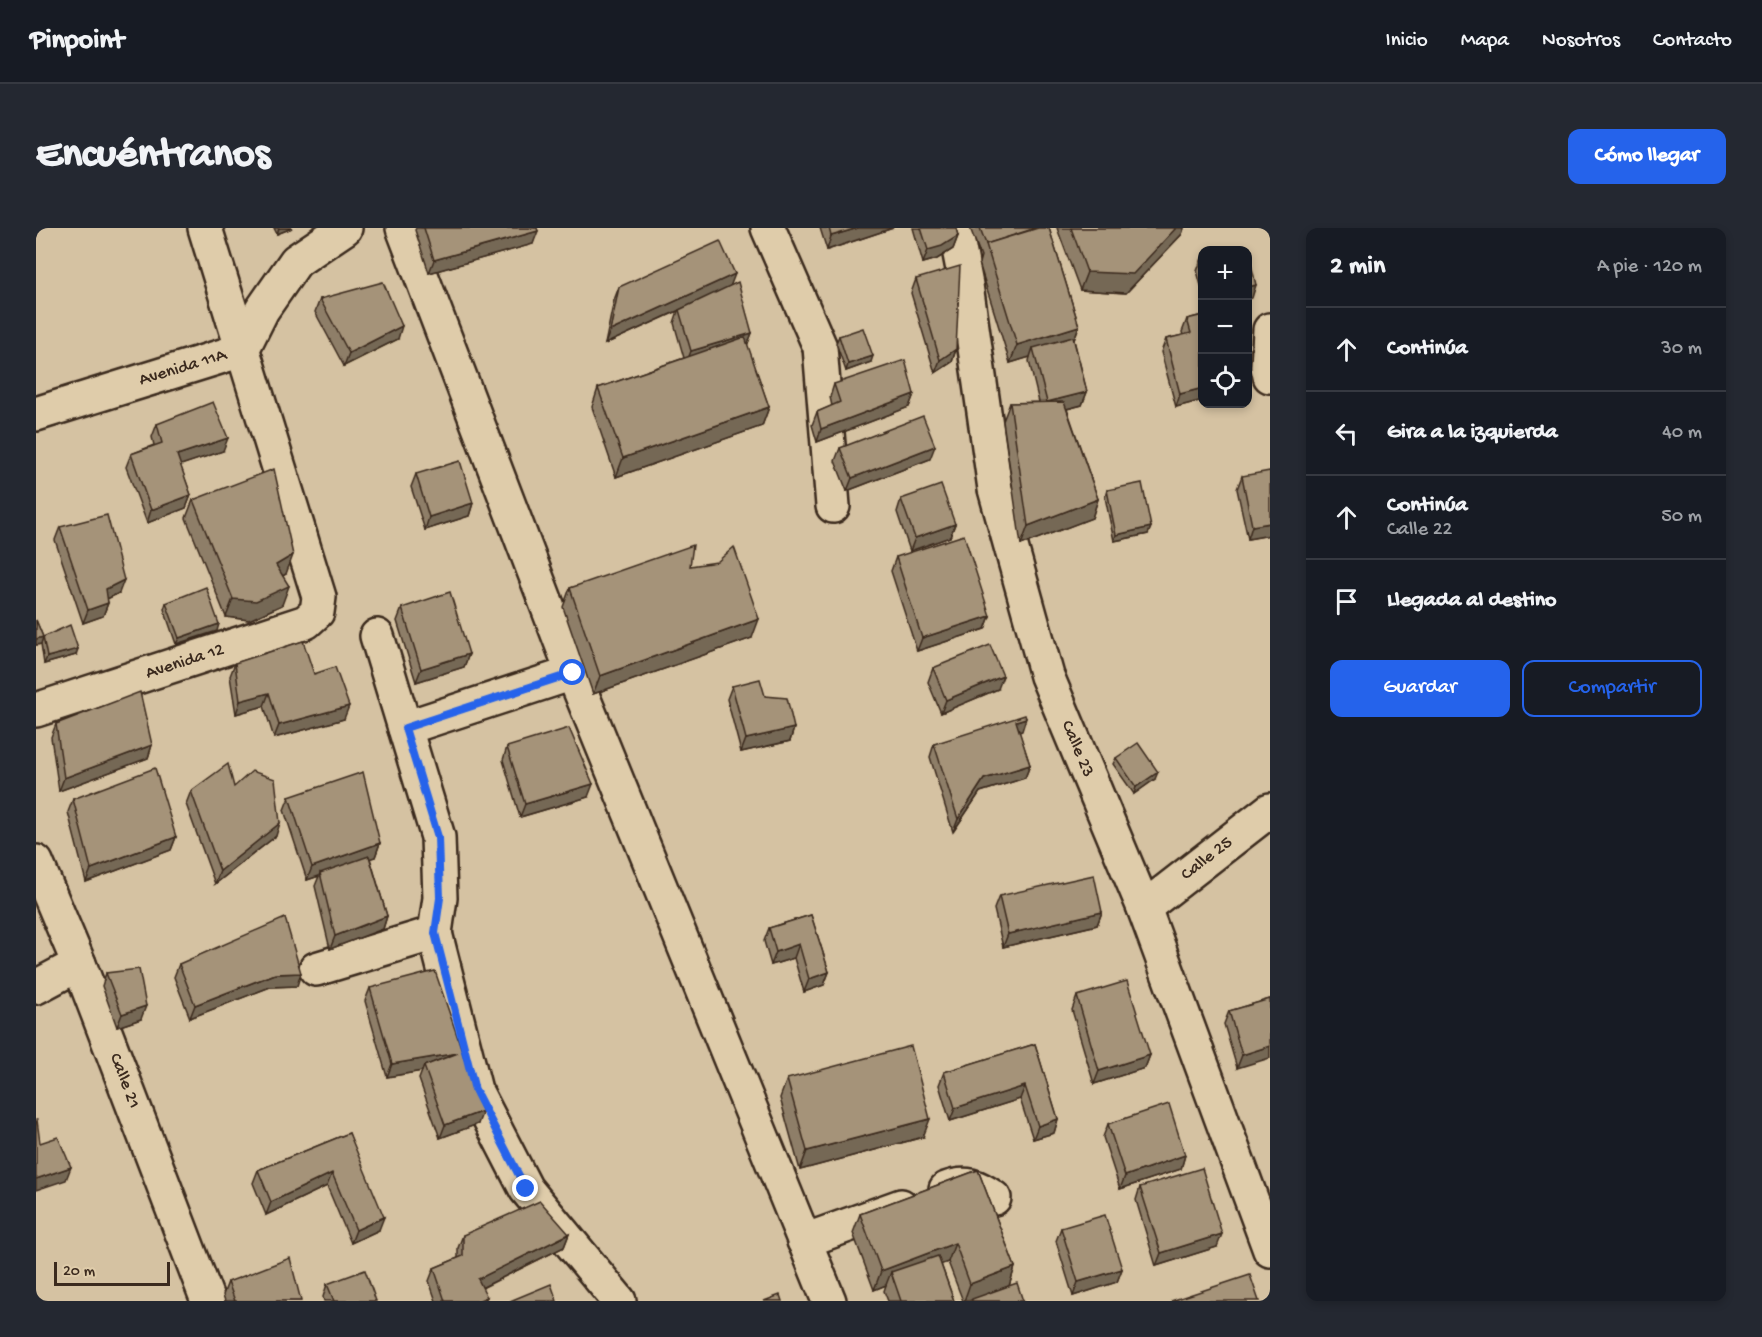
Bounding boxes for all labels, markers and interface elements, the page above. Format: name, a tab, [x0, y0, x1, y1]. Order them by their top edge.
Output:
text: Pinpoint	[30, 25, 124, 58]
text: Inicio	[1386, 29, 1428, 54]
text: Mapa	[1461, 29, 1509, 54]
text: Nosotros	[1542, 29, 1620, 54]
text: Contacto	[1653, 29, 1732, 54]
button: Cómo llegar	[1568, 129, 1726, 184]
text: Encuéntranos	[36, 132, 270, 181]
map controls	[1198, 246, 1252, 408]
button: +	[1198, 246, 1252, 300]
text: 2 min	[1330, 252, 1385, 283]
text: A pie · 120 m	[1597, 256, 1702, 279]
button: −	[1198, 300, 1252, 354]
icon: ahead	[1330, 333, 1363, 366]
text: Continúa	[1387, 336, 1468, 362]
text: 30 m	[1661, 338, 1702, 361]
street label: Avenida 11A	[137, 344, 231, 391]
button: locate	[1198, 354, 1252, 408]
icon: left	[1330, 417, 1363, 450]
text: Gira a la izquierda	[1387, 420, 1558, 446]
text: 40 m	[1662, 422, 1702, 445]
text: Continúa	[1387, 493, 1468, 519]
icon: ahead	[1330, 501, 1363, 534]
text: 50 m	[1661, 506, 1702, 529]
text: Calle 22	[1387, 519, 1452, 542]
icon: arrive	[1330, 585, 1363, 618]
text: Llegada al destino	[1387, 588, 1557, 614]
street label: Avenida 12	[143, 639, 227, 685]
route start	[559, 659, 585, 685]
button: Guardar	[1330, 660, 1510, 717]
button: Compartir	[1522, 660, 1702, 717]
street label: Calle 23	[1056, 718, 1098, 780]
street label: Calle 25	[1177, 832, 1237, 886]
street label: Calle 21	[104, 1050, 144, 1112]
route end	[512, 1175, 538, 1201]
scale bar	[54, 1259, 170, 1286]
text: 20 m	[63, 1263, 95, 1282]

